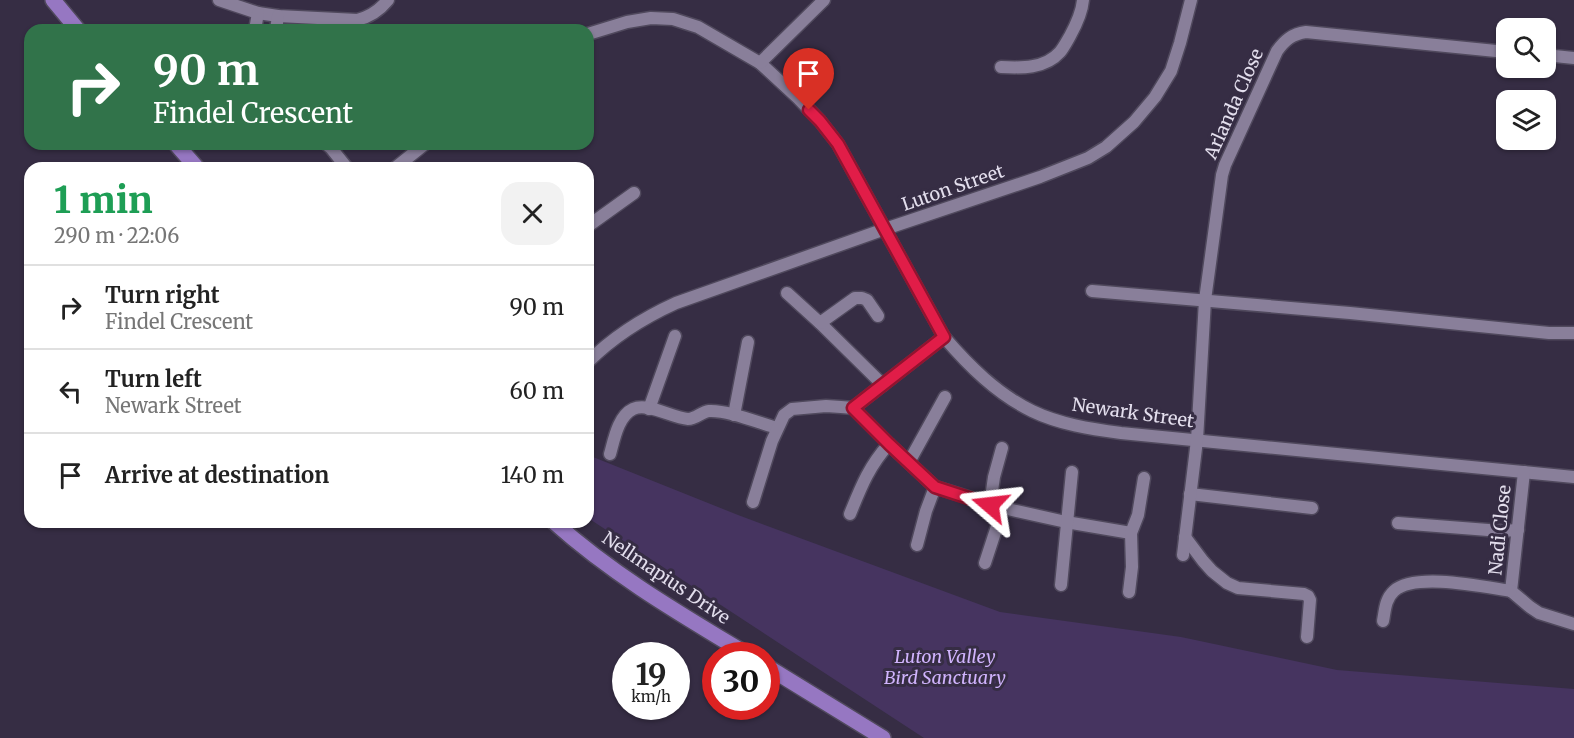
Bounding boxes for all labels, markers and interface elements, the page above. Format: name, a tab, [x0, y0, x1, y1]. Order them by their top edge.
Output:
map controls	[1496, 18, 1556, 150]
button: search	[1496, 18, 1556, 78]
text: 90 m	[153, 44, 259, 96]
street label: Arlanda Close	[1199, 45, 1268, 164]
icon: right	[54, 48, 132, 126]
pin	[783, 48, 834, 110]
icon: arrive	[792, 57, 825, 90]
button: layers	[1496, 90, 1556, 150]
text: Findel Crescent	[153, 96, 353, 130]
street label: Luton Street	[899, 159, 1007, 216]
text: 1 min	[54, 178, 153, 223]
button: close	[501, 182, 564, 245]
text: 290 m · 22:06	[54, 223, 179, 248]
text: Turn right	[105, 281, 219, 309]
icon: right	[54, 291, 87, 324]
text: 90 m	[509, 293, 564, 321]
text: Findel Crescent	[105, 309, 253, 334]
text: Turn left	[105, 365, 202, 393]
icon: left	[54, 375, 87, 408]
text: 60 m	[510, 377, 564, 405]
text: Newark Street	[105, 393, 242, 418]
street label: Newark Street	[1071, 393, 1196, 432]
icon: arrive	[54, 459, 87, 492]
text: Arrive at destination	[105, 461, 329, 489]
text: 140 m	[501, 461, 564, 489]
position arrow	[958, 473, 1022, 537]
street label: Nadi Close	[1483, 484, 1516, 576]
street label: Nellmapius Drive	[598, 526, 735, 629]
speed limit sign: 30	[702, 642, 780, 720]
park label: Luton Valley Bird Sanctuary	[884, 645, 1006, 689]
text: 19	[635, 655, 667, 693]
text: km/h	[631, 687, 671, 706]

